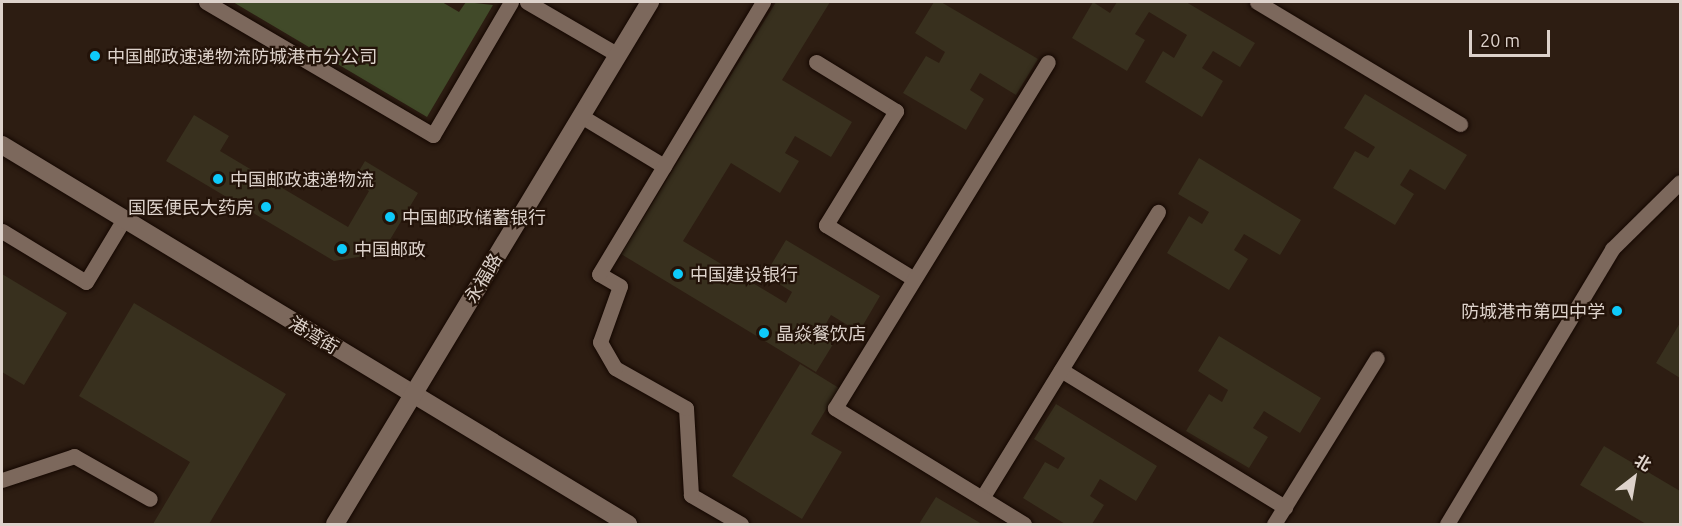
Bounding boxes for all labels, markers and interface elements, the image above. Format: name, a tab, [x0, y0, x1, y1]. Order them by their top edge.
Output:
scale bar	[1472, 18, 1553, 56]
text: 20 m	[1480, 30, 1520, 50]
place label: 中国邮政速递物流防城港市分公司	[107, 45, 377, 67]
marker: 中国邮政速递物流防城港市分公司	[88, 49, 102, 63]
place label: 中国邮政速递物流	[230, 168, 374, 190]
marker: 中国邮政速递物流	[211, 172, 225, 186]
place label: 国医便民大药房	[128, 196, 254, 218]
marker: 国医便民大药房	[259, 200, 273, 214]
place label: 中国邮政储蓄银行	[402, 206, 546, 228]
marker: 中国邮政储蓄银行	[383, 210, 397, 224]
place label: 中国邮政	[354, 238, 426, 260]
marker: 中国邮政	[335, 242, 349, 256]
street label: 永福路	[460, 249, 506, 307]
place label: 中国建设银行	[690, 263, 798, 285]
marker: 中国建设银行	[671, 267, 685, 281]
place label: 防城港市第四中学	[1461, 300, 1605, 322]
marker: 防城港市第四中学	[1610, 304, 1624, 318]
street label: 港湾街	[285, 312, 343, 358]
place label: 晶焱餐饮店	[776, 322, 866, 344]
marker: 晶焱餐饮店	[757, 326, 771, 340]
north arrow	[1604, 448, 1664, 508]
text: 北	[1632, 451, 1655, 474]

